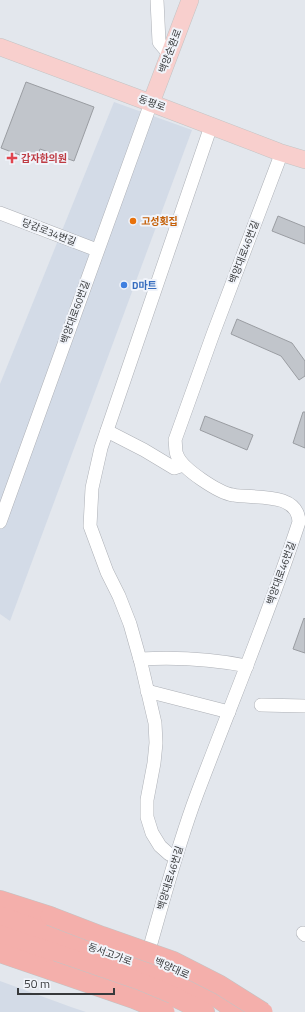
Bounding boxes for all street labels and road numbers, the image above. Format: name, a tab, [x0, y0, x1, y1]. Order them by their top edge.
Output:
street label: 백양순환로	[155, 27, 185, 75]
street label: 동평로	[136, 91, 168, 115]
street label: 당감로34번길	[20, 215, 78, 249]
street label: 백양대로46번길	[225, 218, 263, 286]
street label: 백양대로60번길	[57, 278, 93, 346]
street label: 백양대로46번길	[263, 539, 299, 607]
street label: 백양대로46번길	[153, 844, 187, 912]
street label: 동서고가로	[86, 939, 134, 969]
street label: 백양대로	[152, 954, 192, 982]

